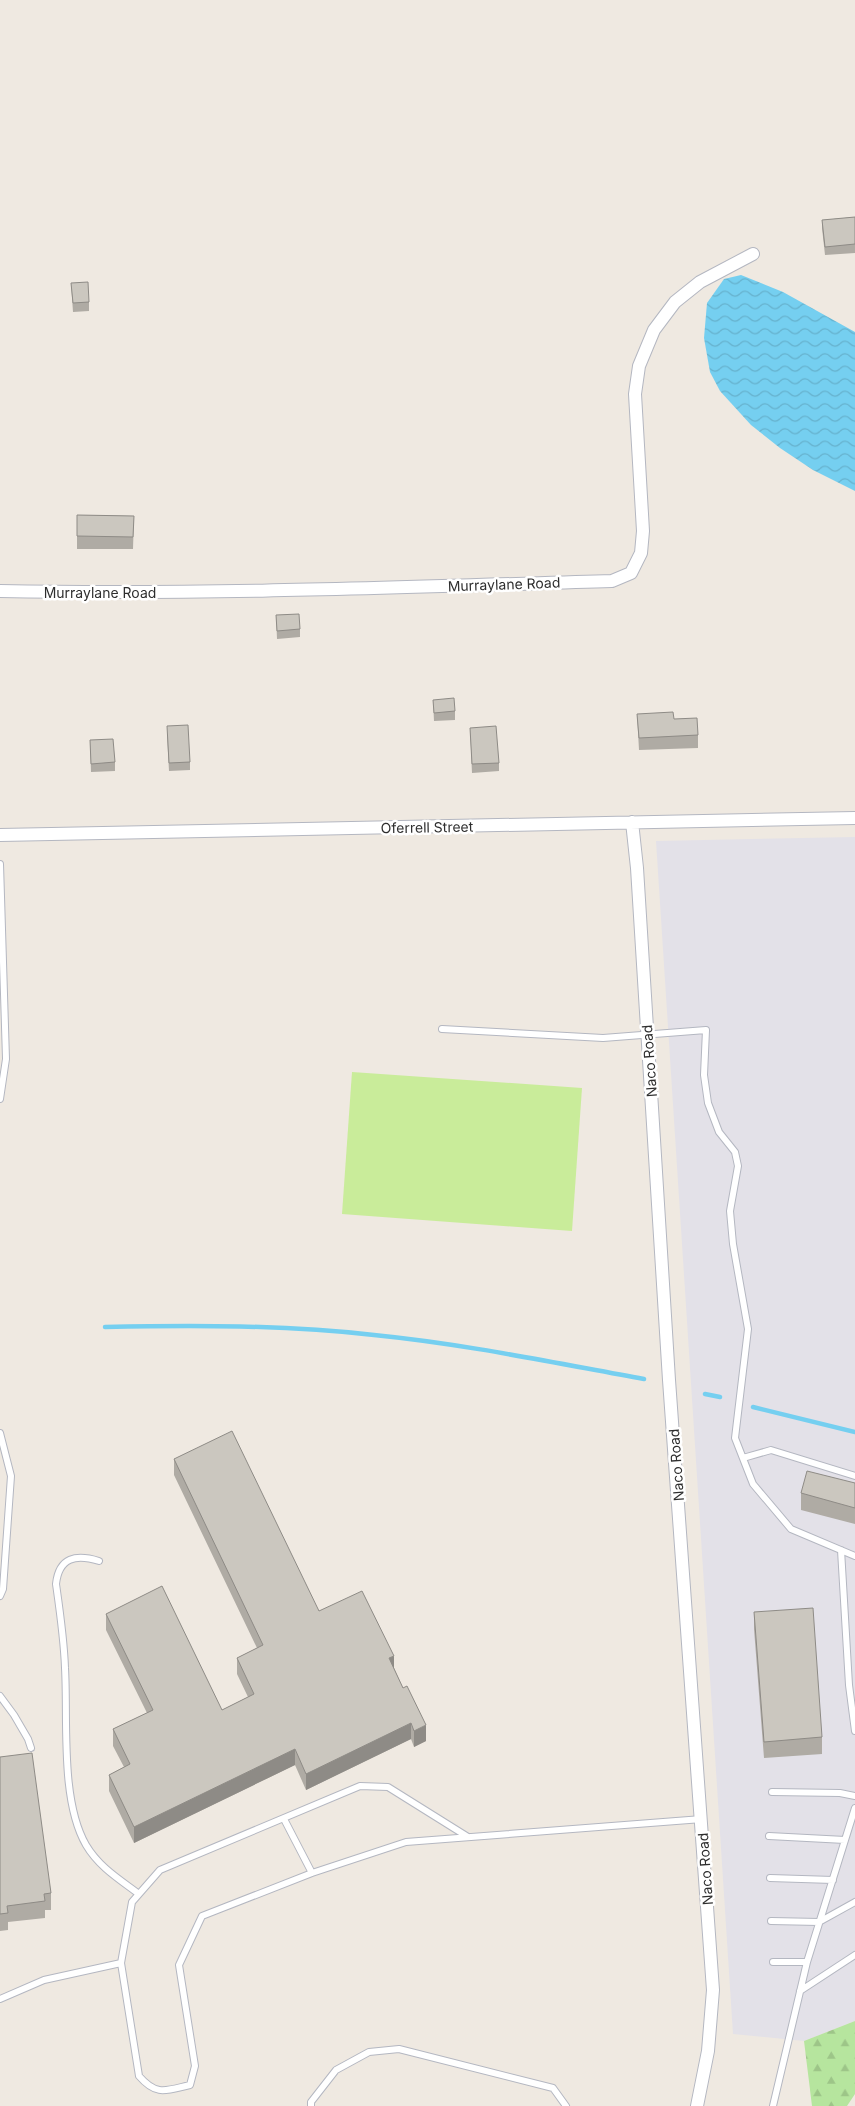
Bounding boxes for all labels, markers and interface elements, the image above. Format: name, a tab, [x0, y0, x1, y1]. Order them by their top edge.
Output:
street label: Murraylane Road	[447, 574, 561, 594]
street label: Murraylane Road	[44, 584, 156, 601]
street label: Oferrell Street	[381, 818, 474, 836]
street label: Naco Road	[638, 1024, 660, 1098]
street label: Naco Road	[665, 1428, 687, 1502]
street label: Naco Road	[694, 1832, 716, 1906]

